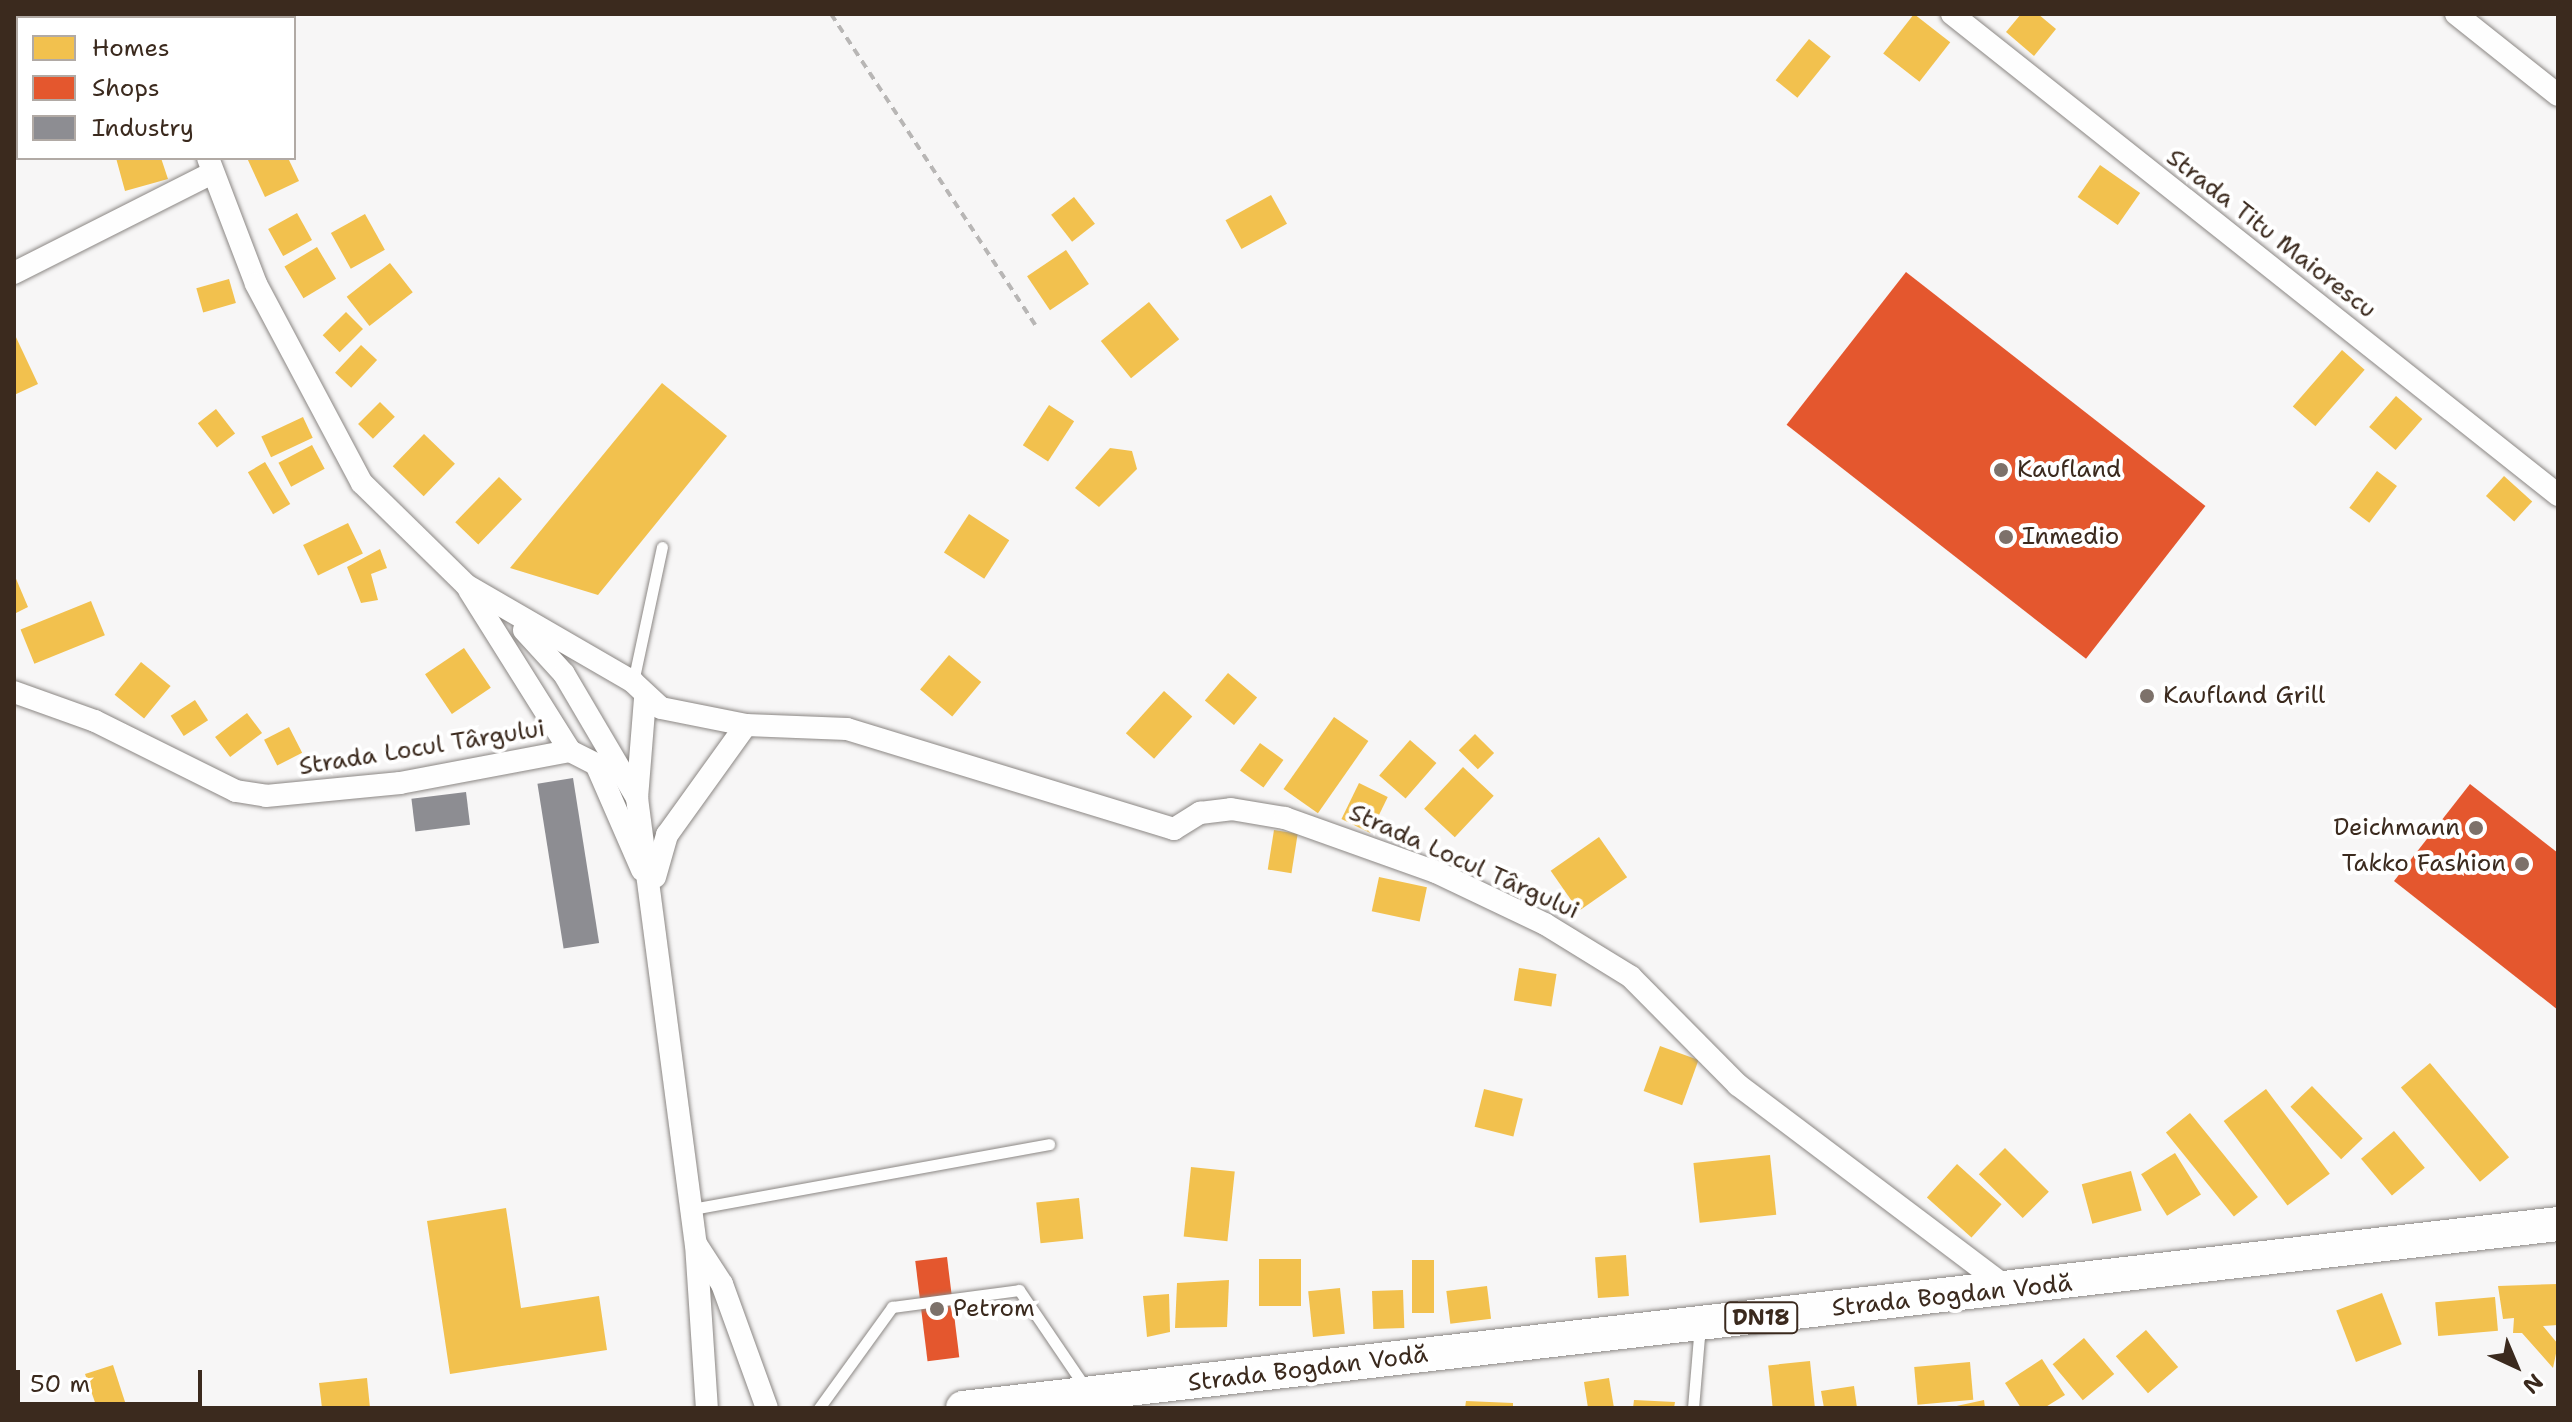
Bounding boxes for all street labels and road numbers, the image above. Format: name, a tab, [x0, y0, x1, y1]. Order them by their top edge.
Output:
street label: Strada Titu Maiorescu	[2161, 143, 2381, 325]
street label: Strada Locul Târgului	[297, 714, 547, 782]
street label: Strada Locul Târgului	[1345, 798, 1583, 926]
street label: Strada Bogdan Vodă	[1830, 1269, 2074, 1323]
road number: DN18	[1723, 1300, 1799, 1336]
street label: Strada Bogdan Vodă	[1186, 1340, 1430, 1398]

